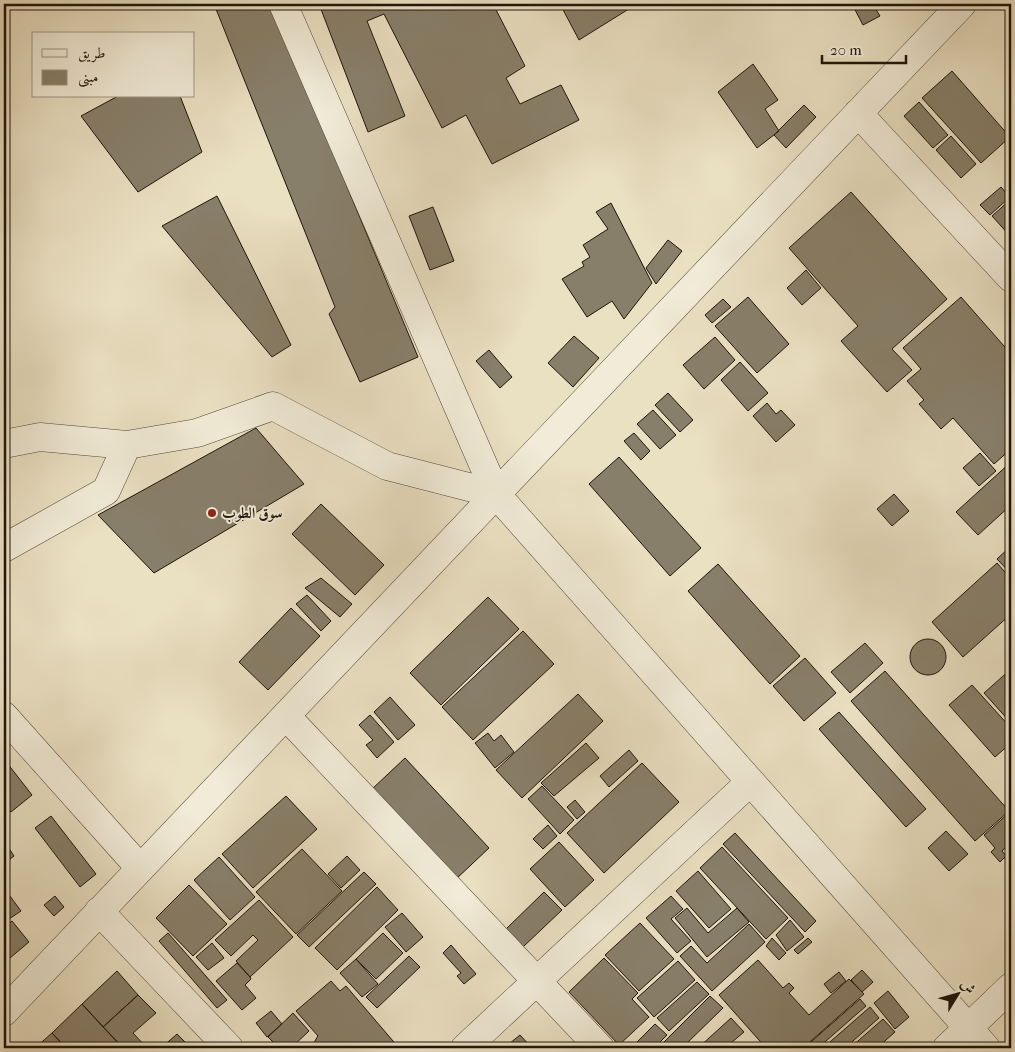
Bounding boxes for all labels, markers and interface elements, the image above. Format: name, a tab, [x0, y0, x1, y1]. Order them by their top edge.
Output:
legend	[32, 32, 195, 98]
scale bar	[822, 32, 906, 64]
text: 20 m	[830, 41, 862, 59]
text: طريق	[78, 44, 105, 63]
text: مبنى	[78, 68, 98, 88]
place label: سوق الطوب	[222, 504, 282, 523]
marker: سوق الطوب	[206, 507, 218, 519]
north arrow	[932, 970, 982, 1020]
text: ش	[957, 976, 979, 997]

